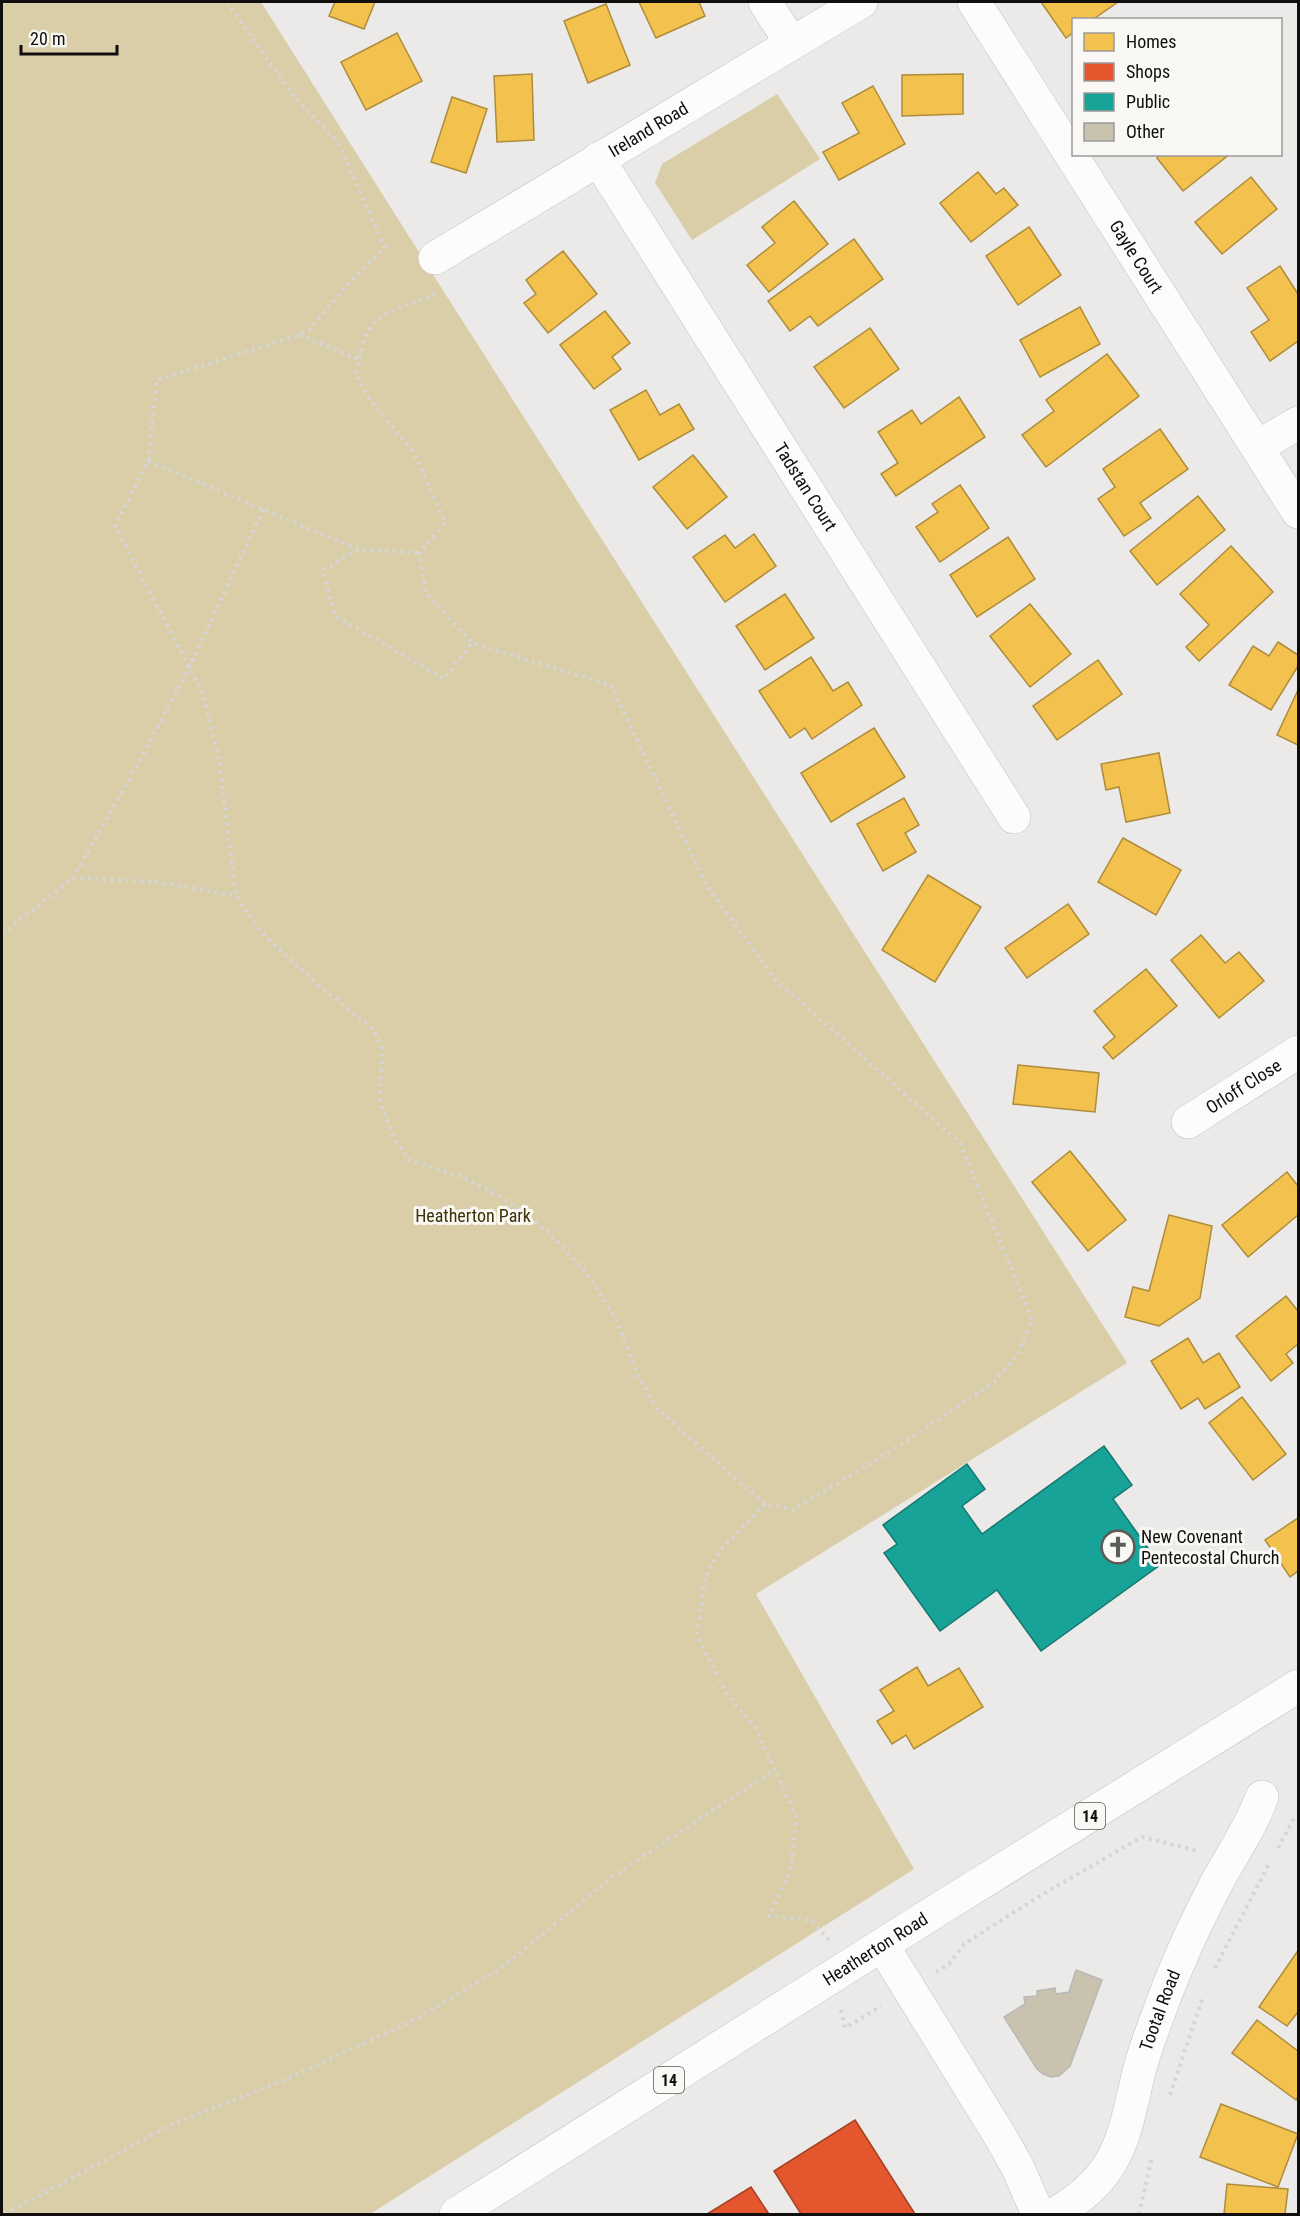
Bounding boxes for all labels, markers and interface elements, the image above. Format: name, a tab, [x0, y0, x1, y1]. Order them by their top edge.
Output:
scale bar	[21, 18, 117, 56]
legend	[1072, 18, 1282, 156]
text: 20 m	[30, 28, 65, 49]
text: Homes	[1126, 31, 1176, 52]
text: Shops	[1126, 61, 1170, 82]
text: Public	[1126, 91, 1170, 112]
street label: Ireland Road	[605, 97, 692, 161]
text: Other	[1126, 121, 1165, 142]
street label: Gayle Court	[1105, 216, 1167, 297]
street label: Tadstan Court	[770, 439, 841, 535]
street label: Orloff Close	[1202, 1054, 1285, 1118]
park label: Heatherton Park	[415, 1205, 531, 1226]
place label: New Covenant Pentecostal Church	[1141, 1526, 1279, 1568]
church icon: New Covenant Pentecostal Church	[1100, 1529, 1136, 1565]
road number: 14	[1075, 1803, 1105, 1829]
street label: Heatherton Road	[819, 1908, 931, 1990]
street label: Tootal Road	[1135, 1967, 1184, 2053]
road number: 14	[654, 2067, 684, 2093]

